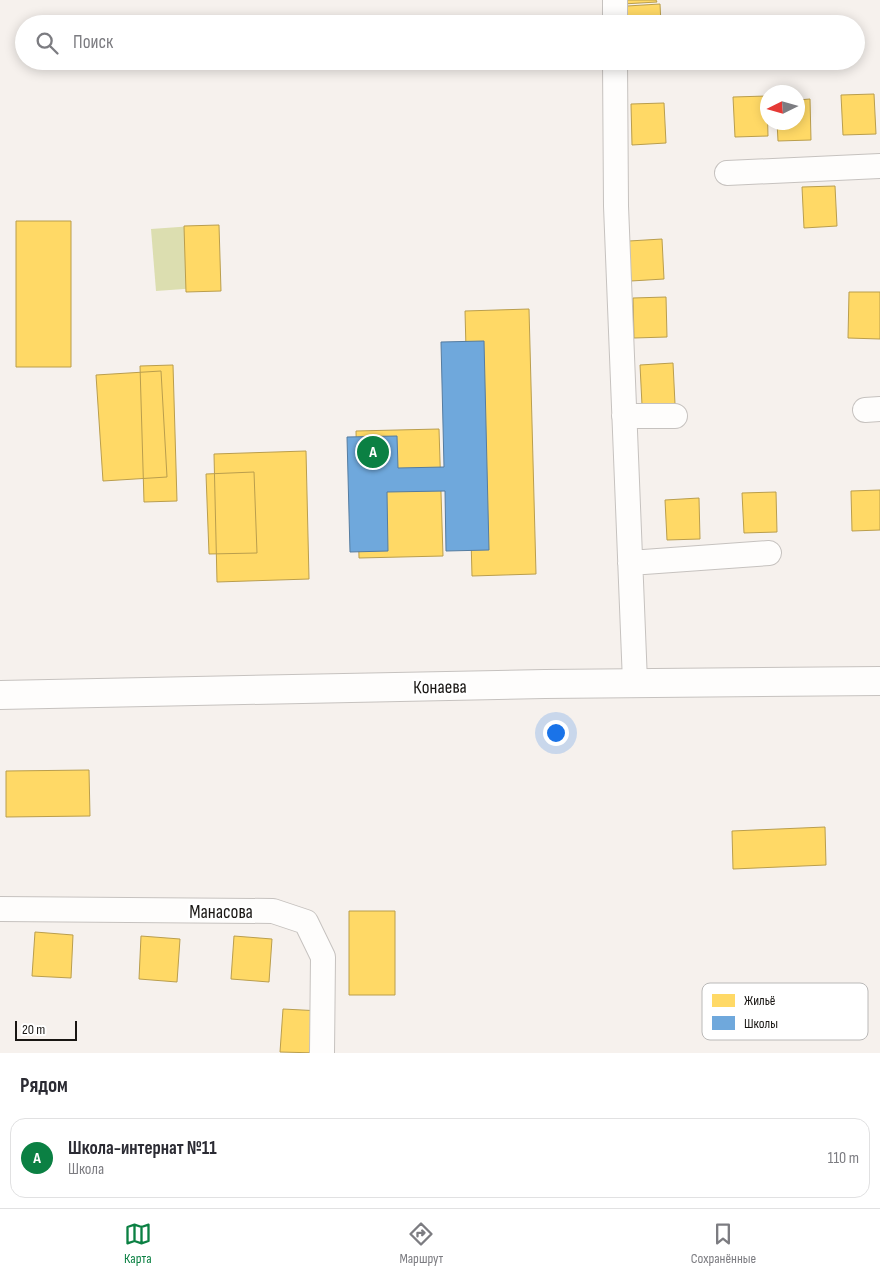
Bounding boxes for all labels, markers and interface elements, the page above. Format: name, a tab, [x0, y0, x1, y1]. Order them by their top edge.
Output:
search box	[15, 15, 865, 70]
icon: search	[33, 29, 61, 57]
text: Поиск	[73, 31, 113, 54]
north arrow	[760, 85, 805, 130]
pin: A	[357, 433, 389, 471]
street label: Конаева	[413, 676, 467, 699]
your location	[543, 720, 569, 746]
street label: Манасова	[189, 901, 253, 924]
legend	[702, 983, 868, 1040]
text: Жильё	[744, 992, 775, 1009]
text: Школы	[744, 1015, 778, 1032]
scale bar	[15, 1018, 78, 1041]
text: 20 m	[22, 1021, 45, 1038]
text: Рядом	[20, 1073, 68, 1098]
text: Школа-интернат №11	[68, 1137, 217, 1160]
text: A	[33, 1149, 41, 1168]
text: 110 m	[828, 1149, 859, 1168]
text: Школа	[68, 1160, 104, 1179]
tab: Карта	[124, 1220, 152, 1267]
tab: Маршрут	[399, 1220, 443, 1267]
tab: Сохранённые	[691, 1220, 756, 1267]

